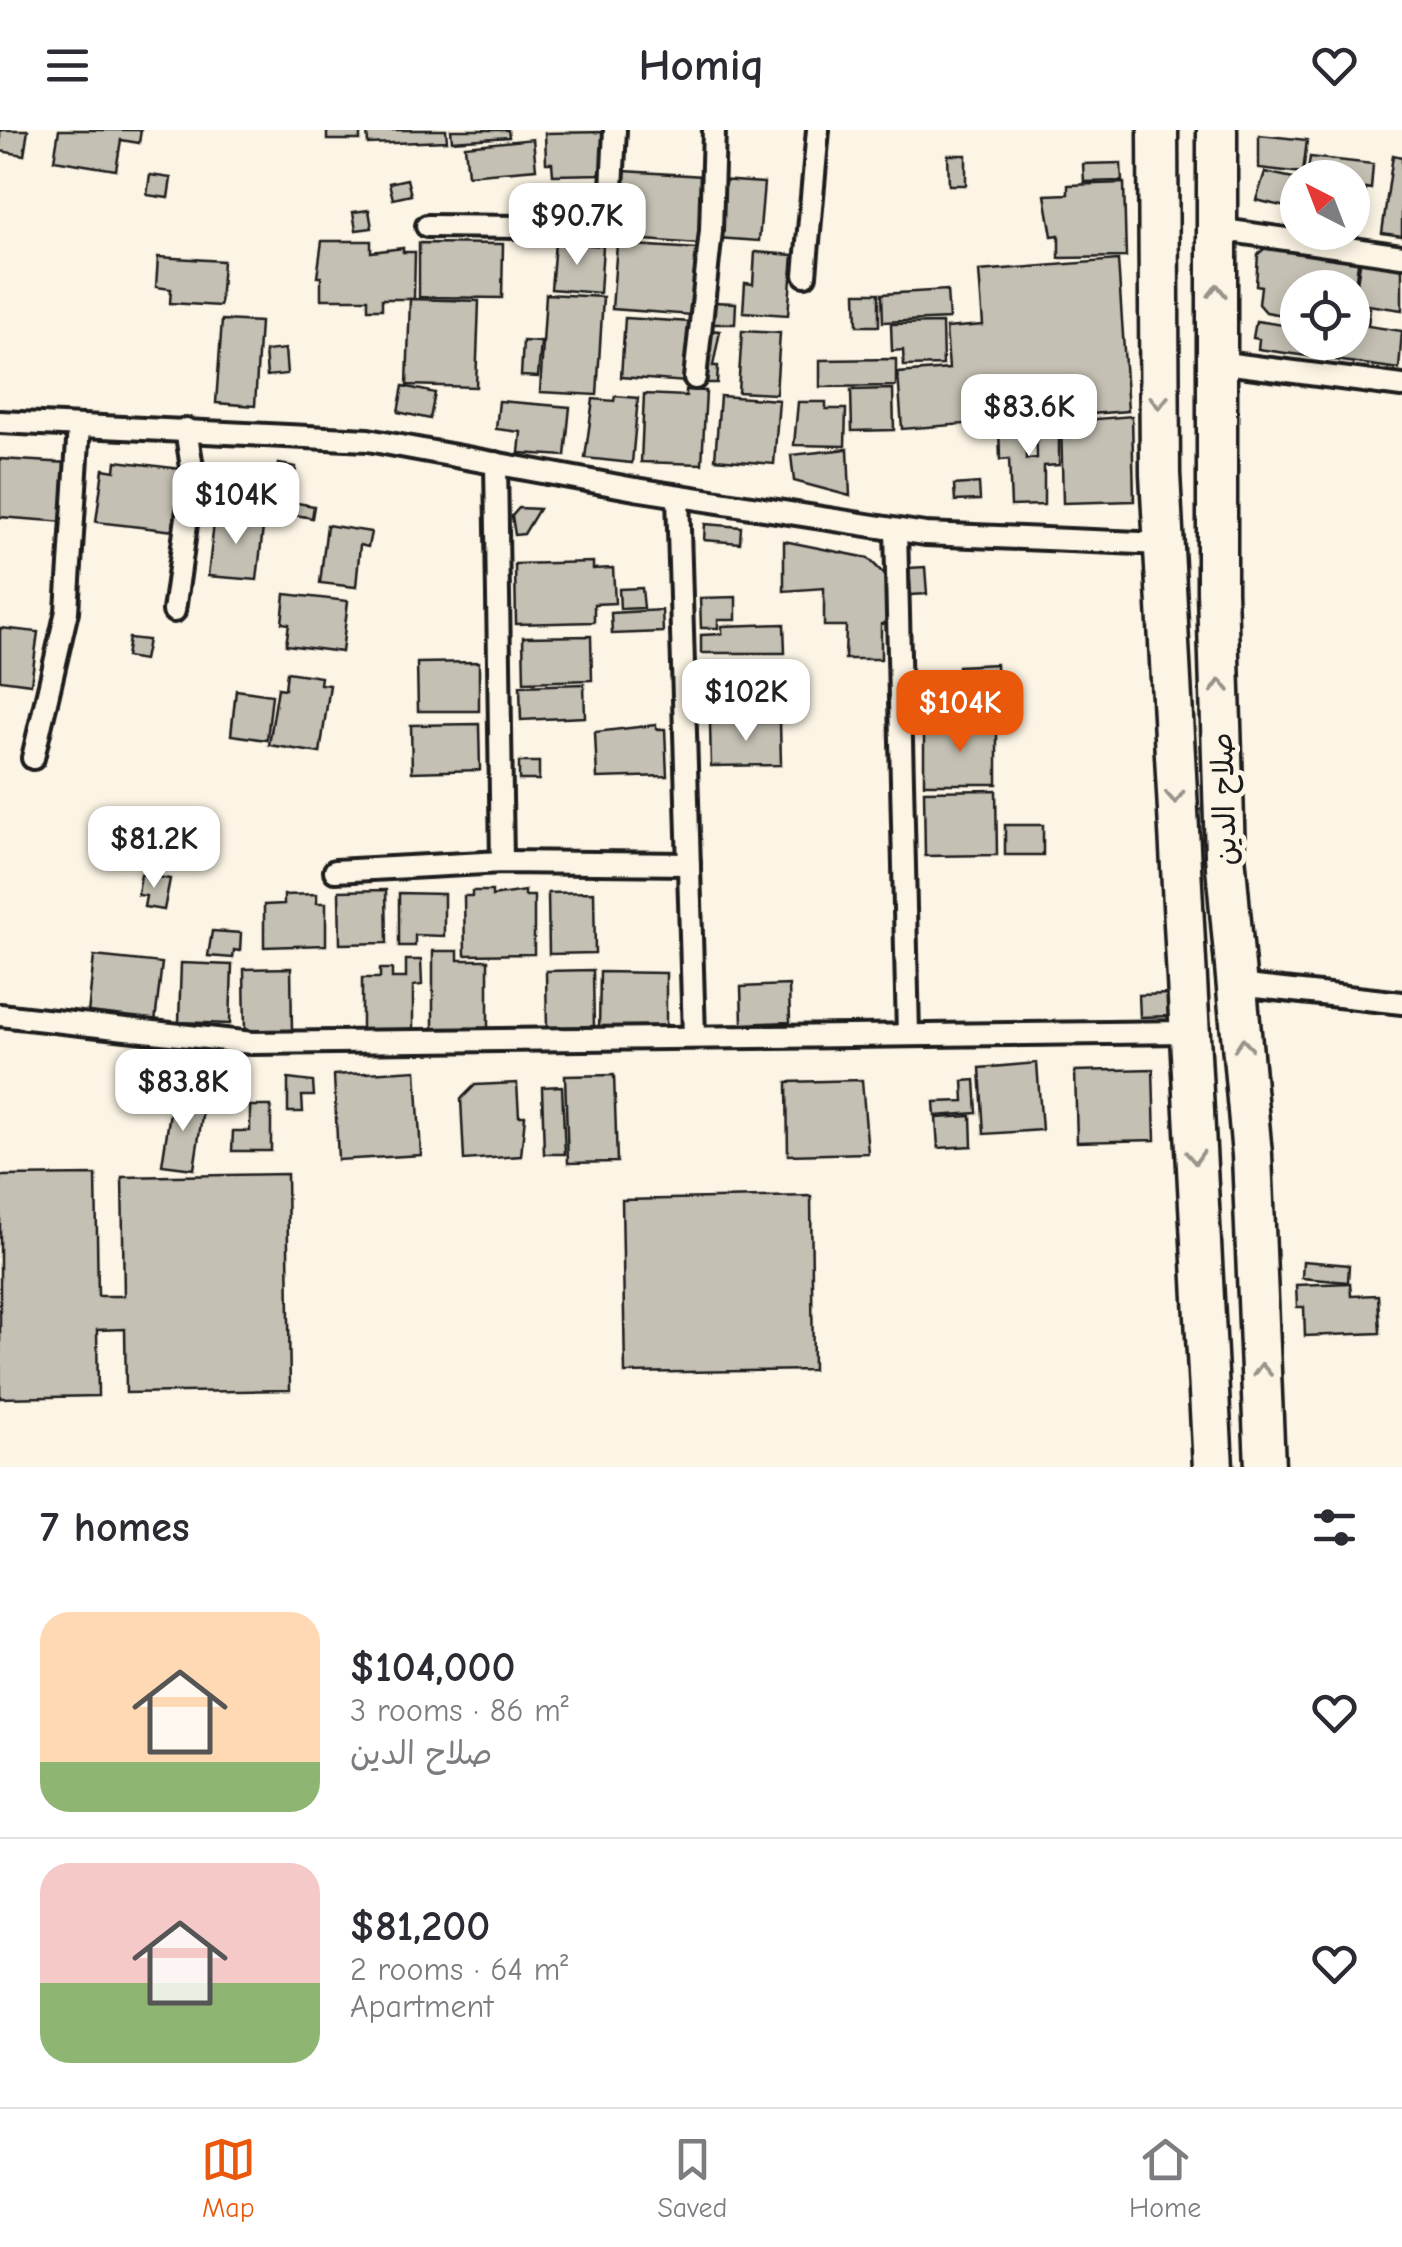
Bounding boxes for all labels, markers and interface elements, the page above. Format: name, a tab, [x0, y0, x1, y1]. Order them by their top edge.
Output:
icon: menu	[40, 38, 95, 93]
icon: heart	[1307, 38, 1362, 93]
text: Homiq	[638, 39, 764, 91]
north arrow	[1280, 160, 1370, 250]
map controls	[1280, 160, 1370, 360]
pin: $90.7K	[496, 183, 658, 268]
text: $90.7K	[531, 197, 623, 234]
button: locate	[1280, 270, 1370, 360]
one-way arrow	[1206, 283, 1228, 298]
pin: $83.6K	[948, 374, 1110, 459]
text: $83.6K	[983, 388, 1075, 425]
one-way arrow	[1149, 395, 1170, 411]
pin: $104K	[166, 462, 306, 547]
text: $104K	[194, 476, 278, 513]
pin: $102K	[676, 659, 816, 744]
pin: $104K	[890, 670, 1030, 755]
text: $102K	[704, 673, 788, 710]
one-way arrow	[1209, 678, 1230, 694]
text: $104K	[918, 684, 1002, 721]
street label: صلاح الدين	[1205, 732, 1246, 866]
one-way arrow	[1164, 790, 1185, 806]
pin: $81.2K	[73, 806, 235, 891]
text: $81.2K	[110, 820, 198, 857]
one-way arrow	[1232, 1037, 1254, 1053]
pin: $83.8K	[102, 1049, 264, 1134]
text: $83.8K	[137, 1063, 229, 1100]
one-way arrow	[1184, 1149, 1205, 1165]
one-way arrow	[1251, 1361, 1272, 1377]
icon: filters	[1307, 1500, 1362, 1555]
text: 7 homes	[40, 1503, 190, 1552]
text: $104,000	[350, 1643, 516, 1692]
icon: home	[120, 1652, 240, 1772]
icon: heart	[1307, 1685, 1362, 1740]
text: 3 rooms · 86 m²	[350, 1692, 569, 1729]
text: صلاح الدين	[350, 1735, 492, 1772]
text: $81,200	[350, 1902, 490, 1951]
icon: home	[120, 1903, 240, 2023]
icon: heart	[1307, 1936, 1362, 1991]
text: 2 rooms · 64 m²	[350, 1951, 568, 1988]
text: Apartment	[350, 1988, 493, 2025]
tab: Map	[201, 2132, 256, 2224]
tab: Saved	[657, 2132, 727, 2224]
tab: Home	[1129, 2132, 1201, 2224]

